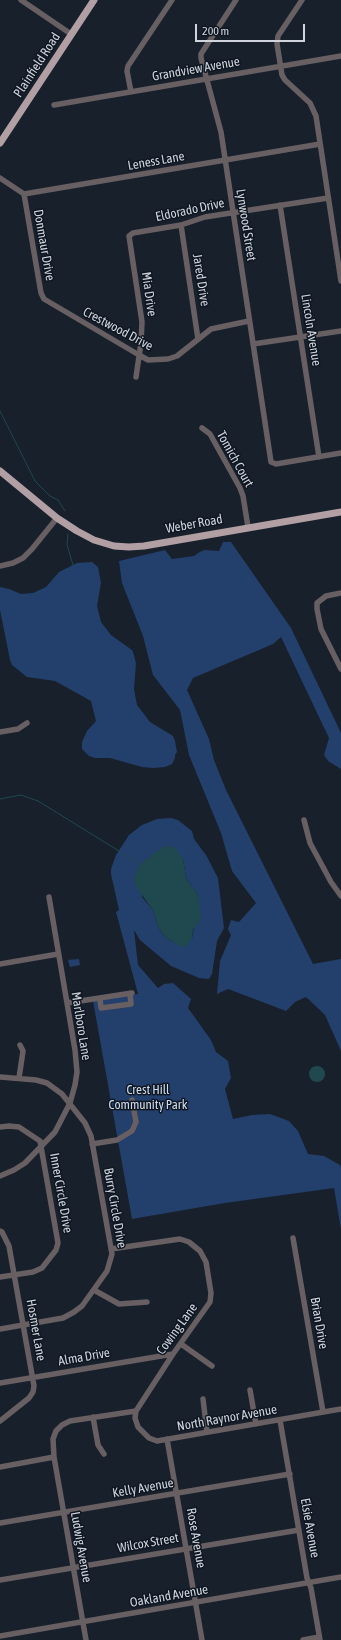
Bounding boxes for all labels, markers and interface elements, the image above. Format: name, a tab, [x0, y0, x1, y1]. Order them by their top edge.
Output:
scale bar	[197, 16, 307, 42]
text: 200 m	[202, 24, 229, 38]
street label: Plainfield Road	[10, 30, 64, 100]
street label: Grandview Avenue	[151, 54, 241, 84]
street label: Leness Lane	[126, 148, 186, 174]
street label: Lynwood Street	[233, 188, 259, 262]
street label: Eldorado Drive	[154, 195, 226, 225]
street label: Donmaur Drive	[30, 208, 58, 282]
street label: Jared Drive	[189, 253, 213, 307]
street label: Mia Drive	[138, 271, 160, 317]
street label: Lincoln Avenue	[298, 293, 324, 367]
street label: Crestwood Drive	[80, 304, 156, 354]
street label: Tomich Court	[213, 428, 257, 490]
street label: Weber Road	[164, 511, 224, 537]
street label: Marlboro Lane	[68, 991, 94, 1061]
park label: Crest Hill Community Park	[109, 1082, 187, 1113]
street label: Inner Circle Drive	[46, 1152, 76, 1234]
street label: Burry Circle Drive	[100, 1167, 130, 1249]
street label: Brian Drive	[307, 1296, 331, 1350]
street label: Hosmer Lane	[23, 1298, 49, 1362]
street label: Cowing Lane	[153, 1300, 201, 1358]
street label: Alma Drive	[57, 1345, 111, 1369]
street label: North Raynor Avenue	[176, 1402, 278, 1434]
street label: Kelly Avenue	[111, 1475, 175, 1501]
street label: Elsie Avenue	[297, 1497, 323, 1559]
street label: Rose Avenue	[183, 1507, 209, 1569]
street label: Ludwig Avenue	[67, 1510, 95, 1584]
street label: Wilcox Street	[116, 1530, 180, 1556]
street label: Oakland Avenue	[129, 1581, 209, 1611]

